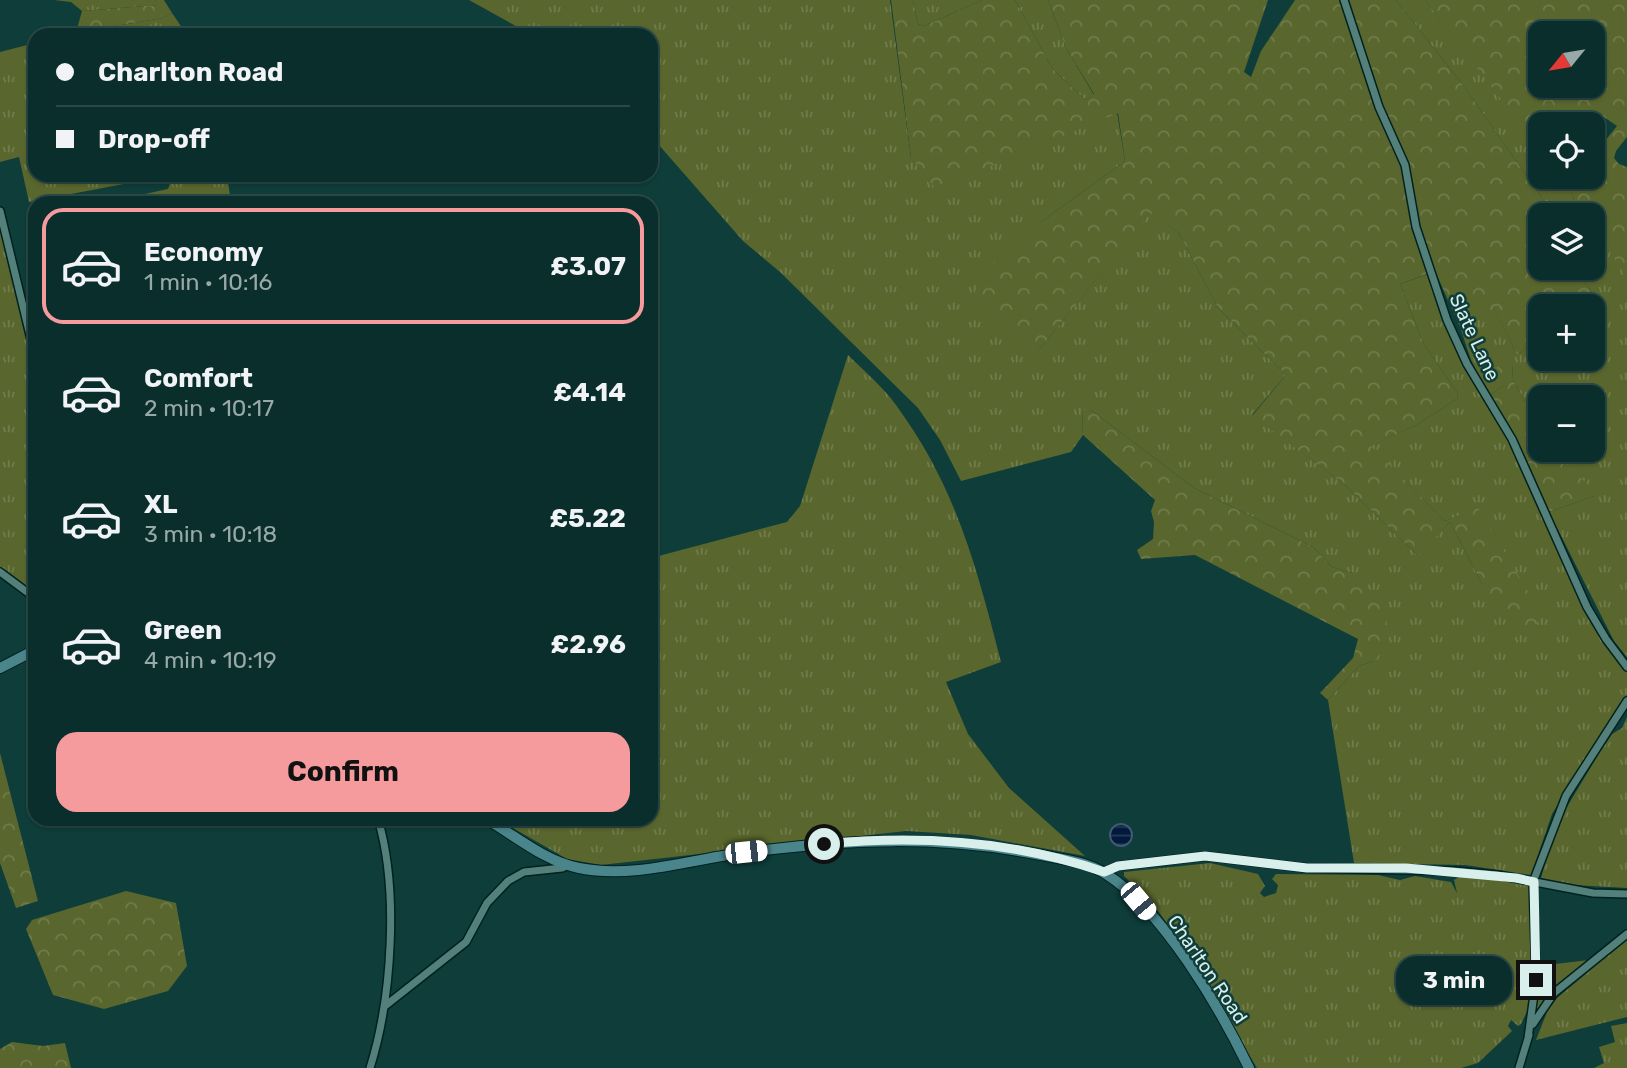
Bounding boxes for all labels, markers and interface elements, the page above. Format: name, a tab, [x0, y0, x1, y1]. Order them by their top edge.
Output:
north arrow	[1528, 21, 1605, 98]
map controls	[1528, 21, 1605, 462]
text: Charlton Road	[98, 57, 283, 88]
button: locate	[1528, 112, 1605, 189]
text: Drop-off	[98, 124, 210, 155]
button: layers	[1528, 203, 1605, 280]
icon: car	[60, 235, 123, 298]
text: Economy	[144, 237, 263, 268]
text: £3.07	[550, 251, 626, 282]
text: 1 min · 10:16	[144, 268, 272, 296]
street label: Slate Lane	[1444, 290, 1505, 384]
button: +	[1528, 294, 1605, 371]
icon: car	[60, 361, 123, 424]
text: Comfort	[144, 363, 253, 394]
text: £4.14	[553, 377, 626, 408]
button: −	[1528, 385, 1605, 462]
text: 2 min · 10:17	[144, 394, 274, 422]
icon: car	[60, 487, 123, 550]
text: XL	[144, 489, 177, 520]
text: £5.22	[549, 503, 626, 534]
text: 3 min · 10:18	[144, 520, 277, 548]
icon: car	[60, 613, 123, 676]
text: Green	[144, 615, 222, 646]
text: £2.96	[551, 629, 626, 660]
text: 4 min · 10:19	[144, 646, 277, 674]
button: Confirm	[56, 732, 630, 812]
route start	[808, 828, 840, 860]
car	[725, 839, 768, 865]
car	[1117, 878, 1160, 924]
street label: Charlton Road	[1163, 911, 1252, 1028]
callout: 3 min	[1396, 956, 1512, 1004]
route end	[1520, 964, 1552, 996]
text: 3 min	[1423, 966, 1485, 994]

